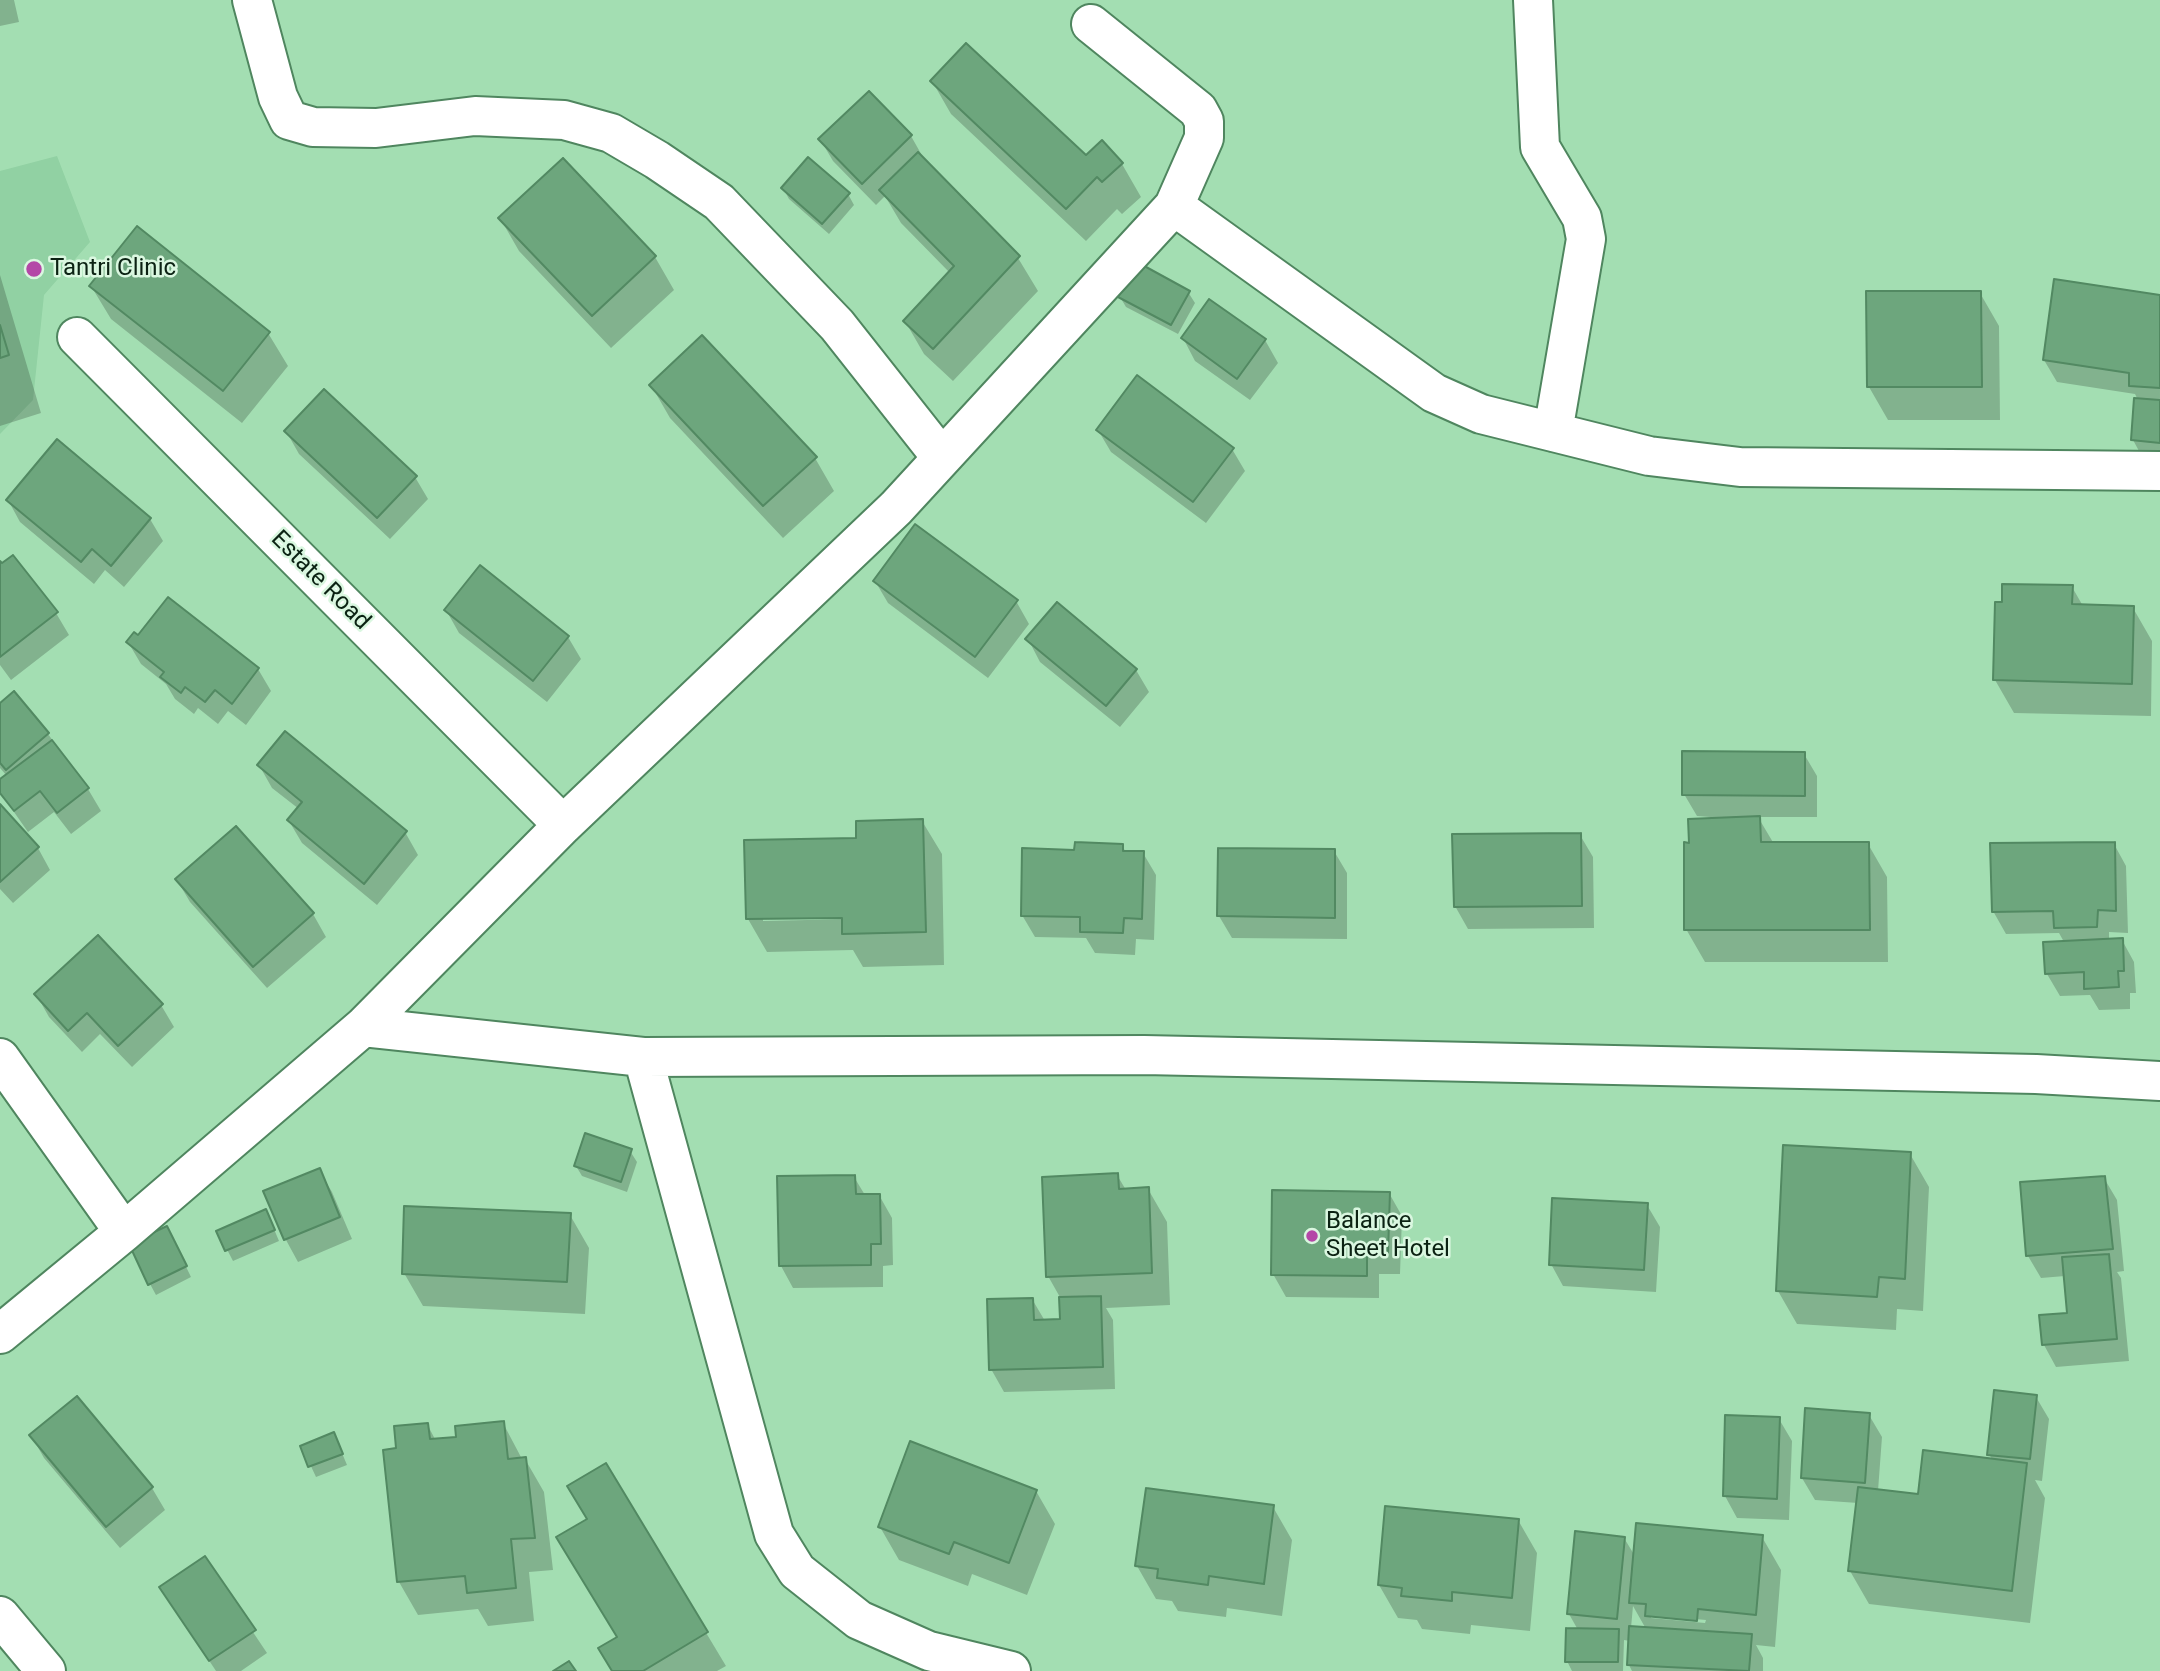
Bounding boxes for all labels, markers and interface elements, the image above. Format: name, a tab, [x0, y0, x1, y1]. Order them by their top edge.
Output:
place label: Tantri Clinic	[50, 255, 176, 283]
marker: Tantri Clinic	[24, 259, 44, 279]
street label: Estate Road	[264, 525, 376, 637]
place label: Balance Sheet Hotel	[1326, 1208, 1450, 1264]
marker: Balance Sheet Hotel	[1304, 1228, 1320, 1244]

